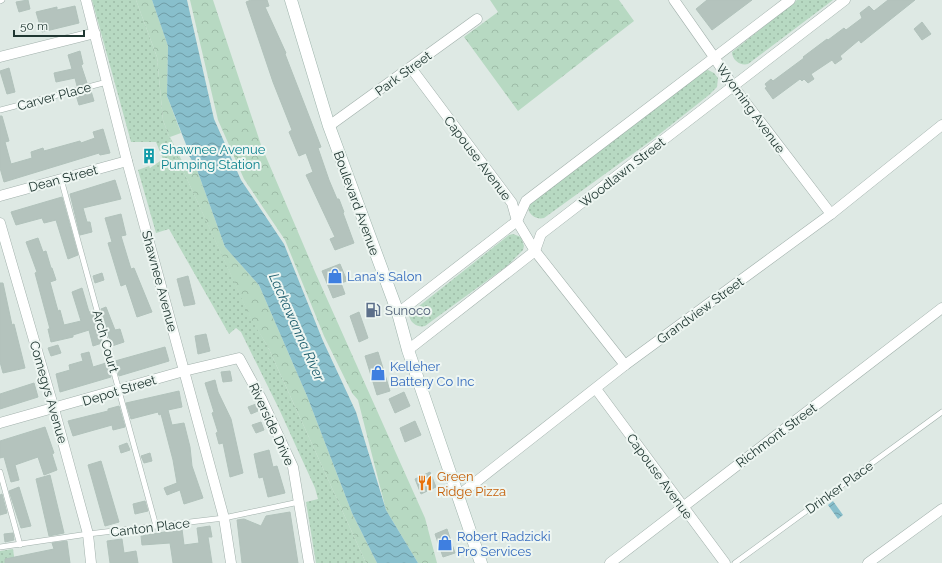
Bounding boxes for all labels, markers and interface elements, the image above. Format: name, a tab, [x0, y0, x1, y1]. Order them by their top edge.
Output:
scale bar	[14, 12, 84, 38]
text: 50 m	[20, 19, 48, 33]
street label: Park Street	[372, 48, 435, 99]
street label: Wyoming Avenue	[713, 61, 788, 156]
street label: Carver Place	[16, 79, 93, 114]
street label: Capouse Avenue	[441, 113, 514, 204]
street label: Woodlawn Street	[577, 134, 668, 210]
place label: Shawnee Avenue Pumping Station	[161, 142, 266, 172]
building icon: Shawnee Avenue Pumping Station	[140, 147, 158, 165]
street label: Boulevard Avenue	[331, 149, 383, 258]
street label: Dean Street	[27, 162, 100, 195]
street label: Shawnee Avenue	[139, 229, 180, 334]
shop icon: Lana's Salon	[326, 267, 344, 285]
place label: Lana's Salon	[347, 269, 422, 284]
water label: Lackawanna River	[266, 271, 328, 384]
street label: Grandview Street	[654, 274, 747, 347]
fuel station icon: Sunoco	[364, 301, 382, 319]
place label: Sunoco	[385, 303, 431, 318]
street label: Arch Court	[89, 308, 122, 375]
street label: Comegys Avenue	[27, 339, 70, 445]
place label: Kelleher Battery Co Inc	[390, 359, 474, 389]
shop icon: Kelleher Battery Co Inc	[369, 364, 387, 382]
street label: Depot Street	[80, 372, 158, 409]
street label: Riverside Drive	[246, 381, 297, 468]
street label: Richmont Street	[733, 400, 820, 471]
street label: Capouse Avenue	[624, 431, 696, 522]
street label: Drinker Place	[803, 458, 876, 517]
place label: Green Ridge Pizza	[437, 469, 506, 499]
restaurant icon: Green Ridge Pizza	[416, 474, 434, 492]
street label: Canton Place	[110, 515, 191, 540]
place label: Robert Radzicki Pro Services	[457, 529, 551, 559]
shop icon: Robert Radzicki Pro Services	[436, 534, 454, 552]

